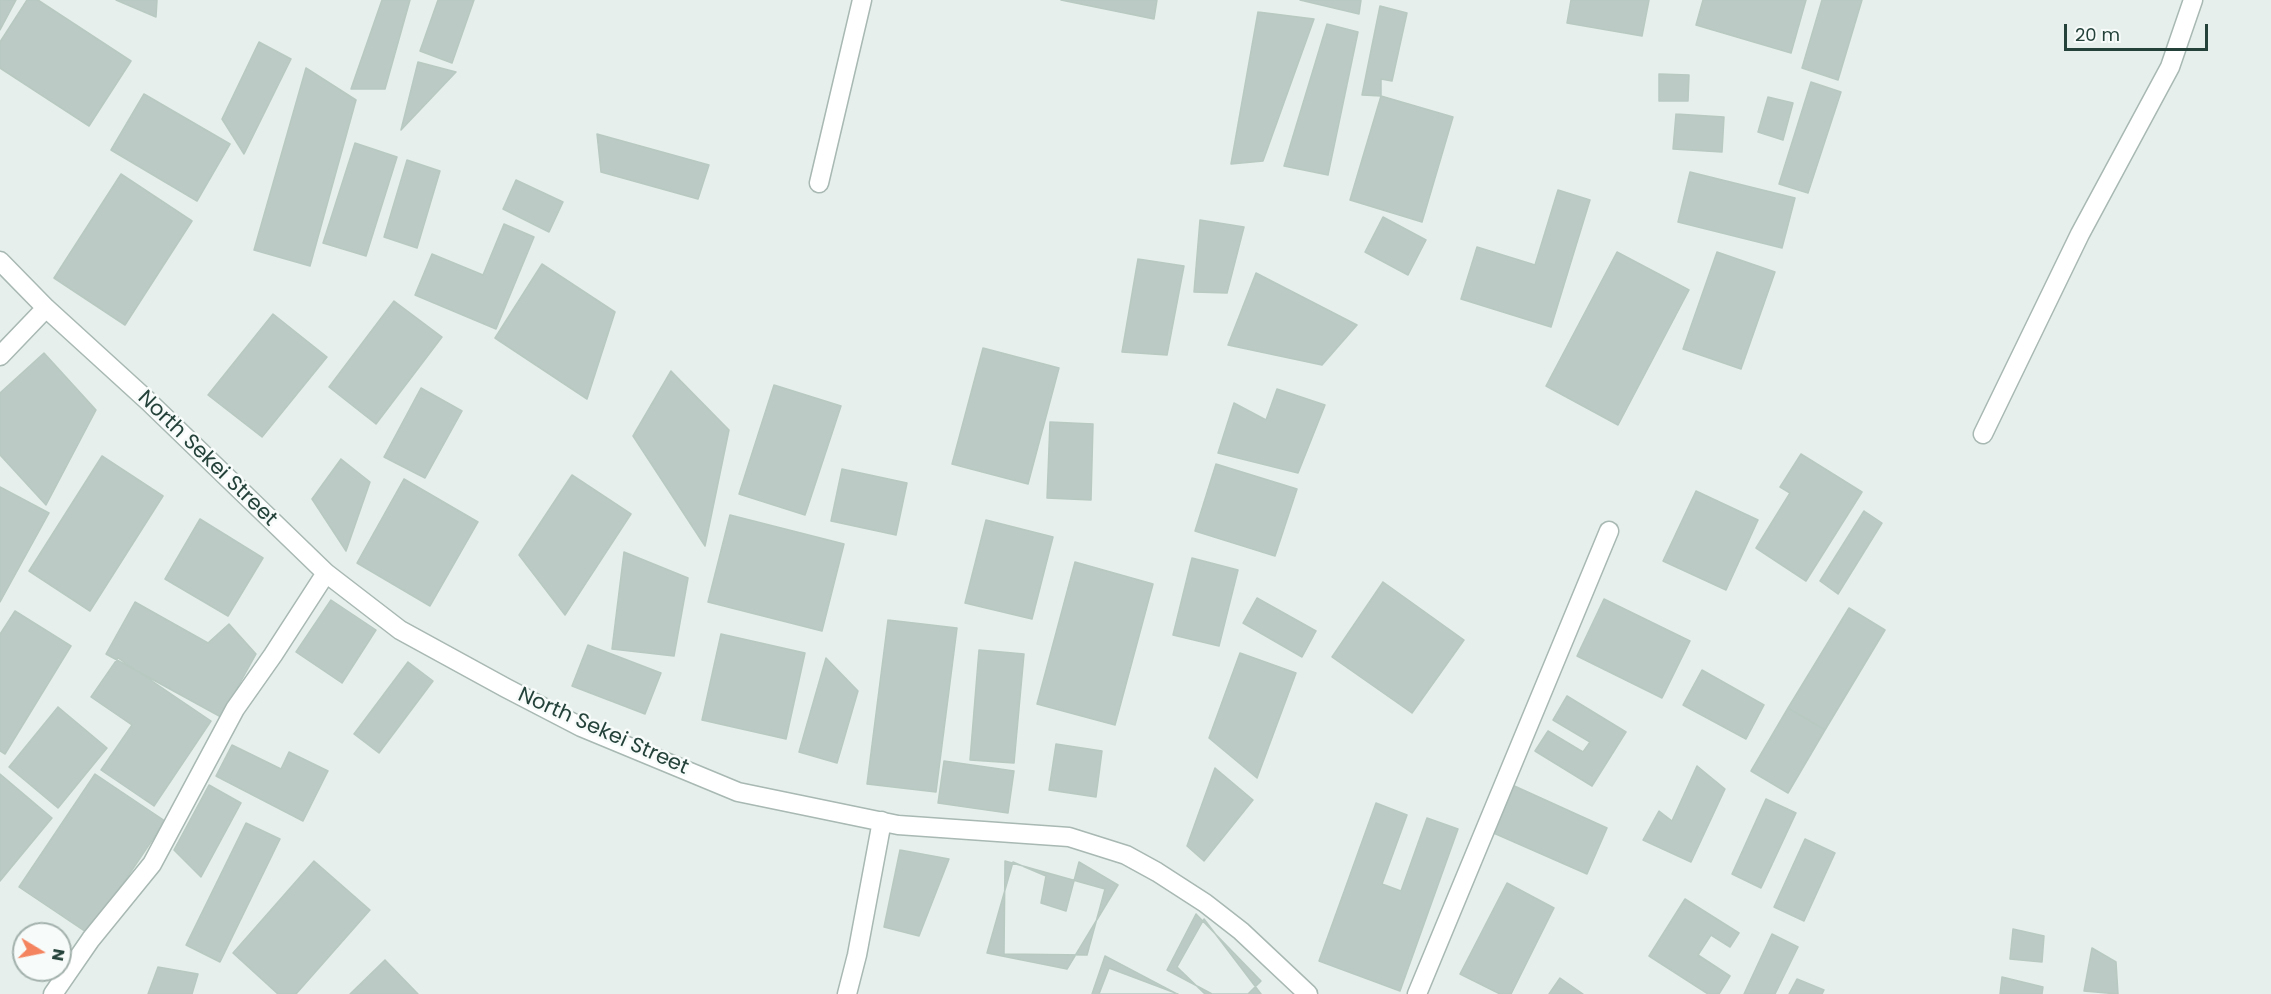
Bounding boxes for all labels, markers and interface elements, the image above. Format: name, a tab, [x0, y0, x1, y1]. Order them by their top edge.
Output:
scale bar	[2067, 12, 2211, 50]
text: 20 m	[2075, 22, 2120, 47]
street label: North Sekei Street	[132, 386, 282, 532]
street label: North Sekei Street	[514, 683, 692, 781]
north arrow	[12, 922, 72, 982]
text: N	[46, 947, 71, 963]

